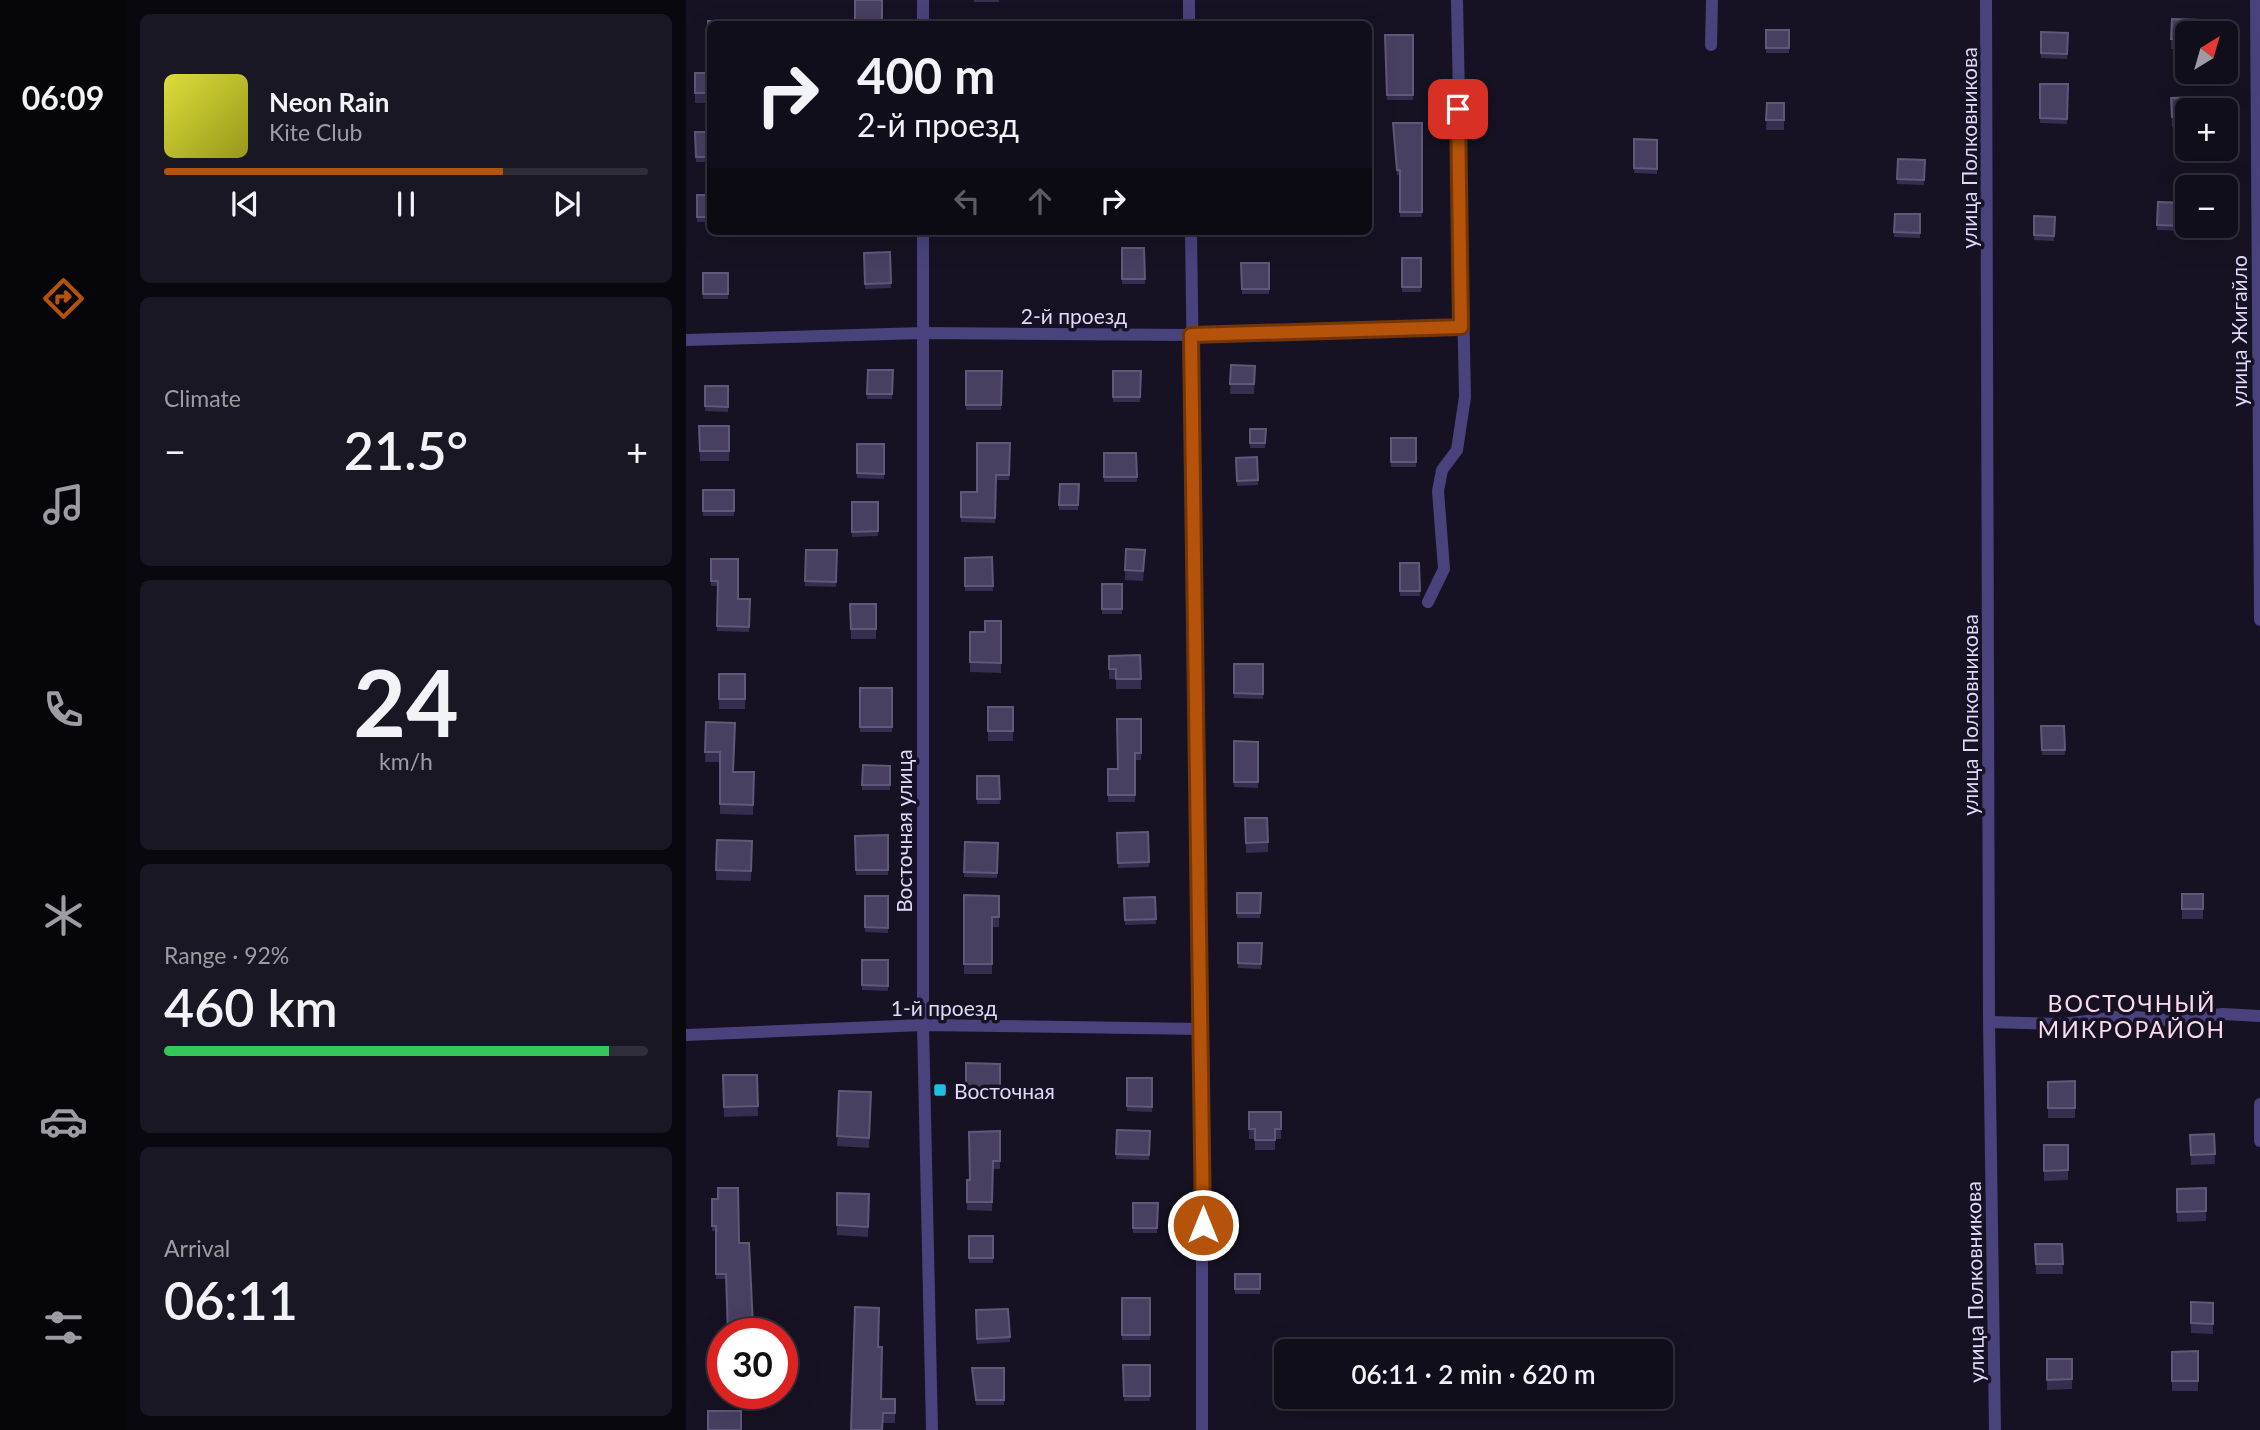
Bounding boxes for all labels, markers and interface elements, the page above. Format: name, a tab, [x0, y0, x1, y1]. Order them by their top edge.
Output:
north arrow	[2175, 21, 2238, 84]
map controls	[2175, 21, 2238, 238]
text: 400 m	[857, 46, 995, 104]
street label: улица Полковникова	[1956, 47, 1981, 249]
icon: right	[742, 49, 833, 140]
text: 06:09	[22, 78, 104, 117]
pin	[1428, 79, 1488, 139]
text: Neon Rain	[269, 86, 389, 118]
icon: arrive	[1439, 90, 1477, 128]
button: +	[2175, 98, 2238, 161]
text: 2-й проезд	[857, 105, 1019, 144]
text: Kite Club	[269, 118, 362, 146]
button: −	[2175, 175, 2238, 238]
icon: left	[948, 182, 986, 220]
icon: ahead	[1021, 182, 1059, 220]
icon: right	[1094, 182, 1132, 220]
icon: previous	[226, 185, 264, 223]
icon: pause	[387, 185, 425, 223]
icon: next	[548, 185, 586, 223]
street label: улица Жигайло	[2226, 255, 2251, 407]
icon: directions	[39, 274, 88, 323]
street label: 2-й проезд	[1021, 303, 1127, 328]
text: Climate	[164, 384, 241, 412]
text: 21.5°	[344, 419, 468, 481]
text: −	[164, 428, 186, 474]
text: +	[626, 428, 648, 474]
icon: music	[39, 480, 88, 529]
street label: улица Полковникова	[1957, 614, 1982, 816]
text: 24	[353, 647, 459, 756]
icon: phone	[39, 685, 88, 734]
text: km/h	[379, 747, 433, 775]
street label: Восточная улица	[891, 749, 916, 913]
icon: climate	[39, 891, 88, 940]
text: Range · 92%	[164, 941, 289, 969]
text: 460 km	[164, 976, 338, 1038]
district label: ВОСТОЧНЫЙ МИКРОРАЙОН	[2038, 989, 2226, 1043]
street label: 1-й проезд	[891, 995, 997, 1020]
place label: Восточная	[954, 1078, 1055, 1103]
marker: Восточная	[932, 1082, 948, 1098]
icon: car	[39, 1097, 88, 1146]
street label: улица Полковникова	[1960, 1181, 1988, 1383]
position arrow	[1166, 1188, 1240, 1262]
text: Arrival	[164, 1234, 230, 1262]
text: 06:11	[164, 1269, 298, 1331]
icon: filters	[39, 1303, 88, 1352]
speed limit sign: 30	[707, 1318, 798, 1409]
text: 06:11 · 2 min · 620 m	[1351, 1358, 1596, 1390]

